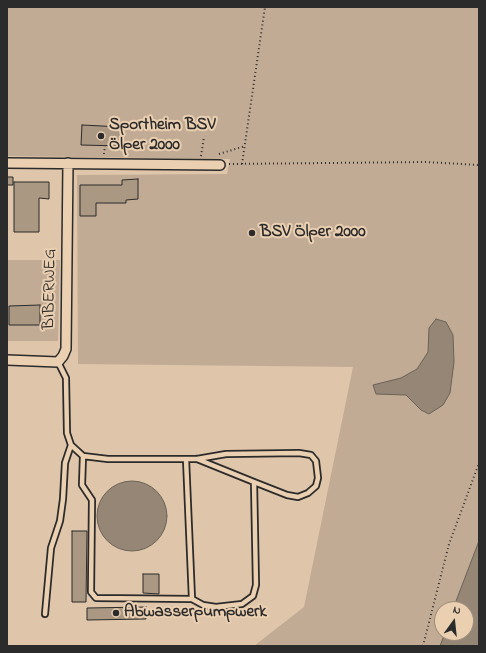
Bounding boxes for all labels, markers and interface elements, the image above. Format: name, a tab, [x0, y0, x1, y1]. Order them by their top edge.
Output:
place label: Sportheim BSV Ölper 2000	[109, 116, 216, 156]
marker: Sportheim BSV Ölper 2000	[96, 131, 106, 141]
place label: BSV Ölper 2000	[260, 223, 365, 243]
marker: BSV Ölper 2000	[247, 228, 257, 238]
street label: BIBERWEG	[40, 248, 62, 330]
north arrow	[434, 601, 474, 641]
text: N	[451, 602, 463, 619]
place label: Abwasserpumpwerk	[124, 603, 267, 623]
marker: Abwasserpumpwerk	[111, 608, 121, 618]

